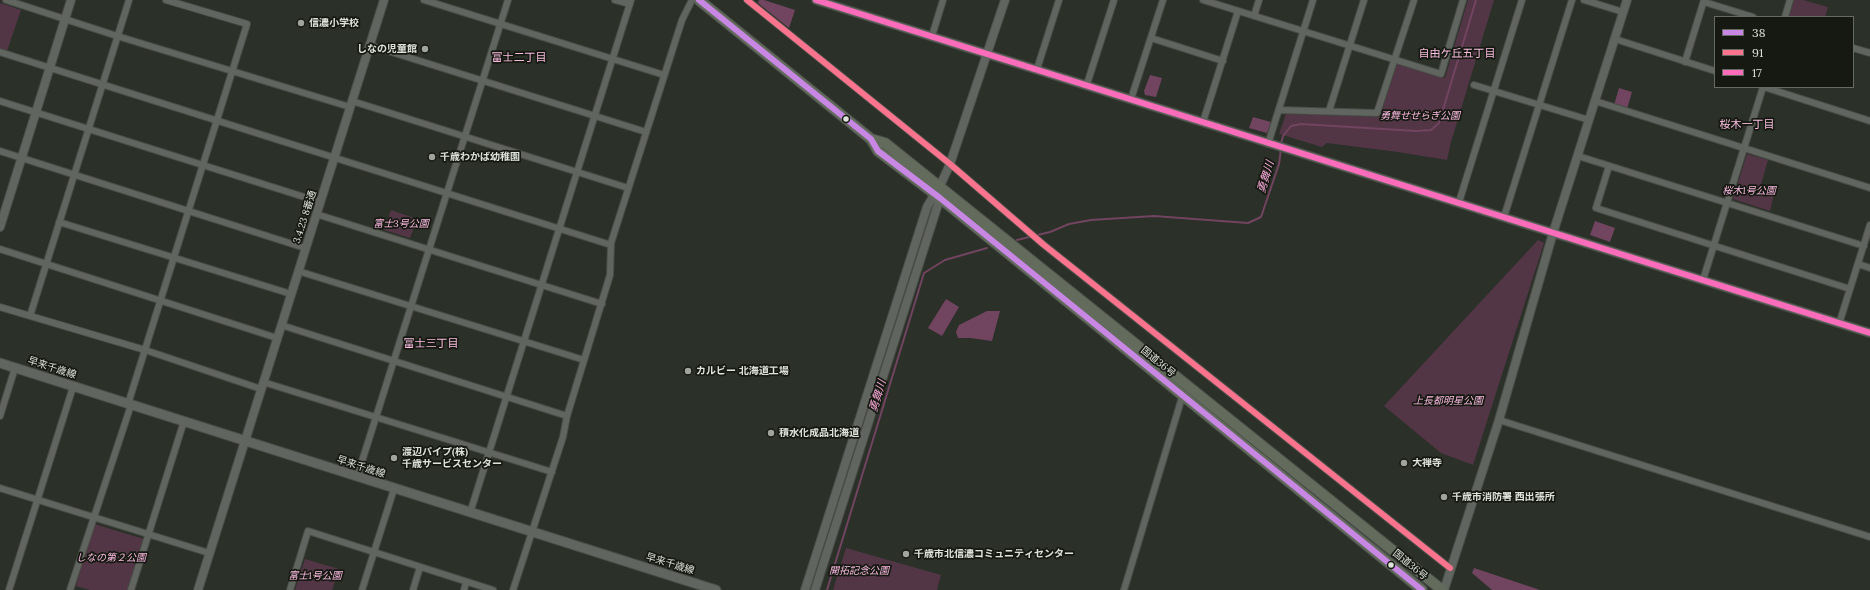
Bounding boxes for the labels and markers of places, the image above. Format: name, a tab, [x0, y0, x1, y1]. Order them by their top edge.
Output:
place label: 信濃小学校	[309, 17, 359, 29]
marker: 信濃小学校	[296, 18, 306, 28]
place label: しなの児童館	[357, 43, 417, 55]
marker: しなの児童館	[420, 44, 430, 54]
unlabelled marker	[841, 114, 851, 124]
place label: 千歳わかば幼稚園	[440, 151, 520, 163]
marker: 千歳わかば幼稚園	[427, 152, 437, 162]
place label: カルビー 北海道工場	[696, 365, 789, 377]
marker: カルビー 北海道工場	[683, 366, 693, 376]
place label: 積水化成品北海道	[779, 427, 859, 439]
marker: 積水化成品北海道	[766, 428, 776, 438]
place label: 渡辺パイプ(株) 千歳サービスセンター	[402, 446, 502, 470]
marker: 渡辺パイプ(株) 千歳サービスセンター	[389, 453, 399, 463]
place label: 大禅寺	[1412, 457, 1442, 469]
marker: 大禅寺	[1399, 458, 1409, 468]
place label: 千歳市消防署 西出張所	[1452, 491, 1555, 503]
marker: 千歳市消防署 西出張所	[1439, 492, 1449, 502]
place label: 千歳市北信濃コミュニティセンター	[914, 548, 1074, 560]
marker: 千歳市北信濃コミュニティセンター	[901, 549, 911, 559]
unlabelled marker	[1386, 560, 1396, 570]

